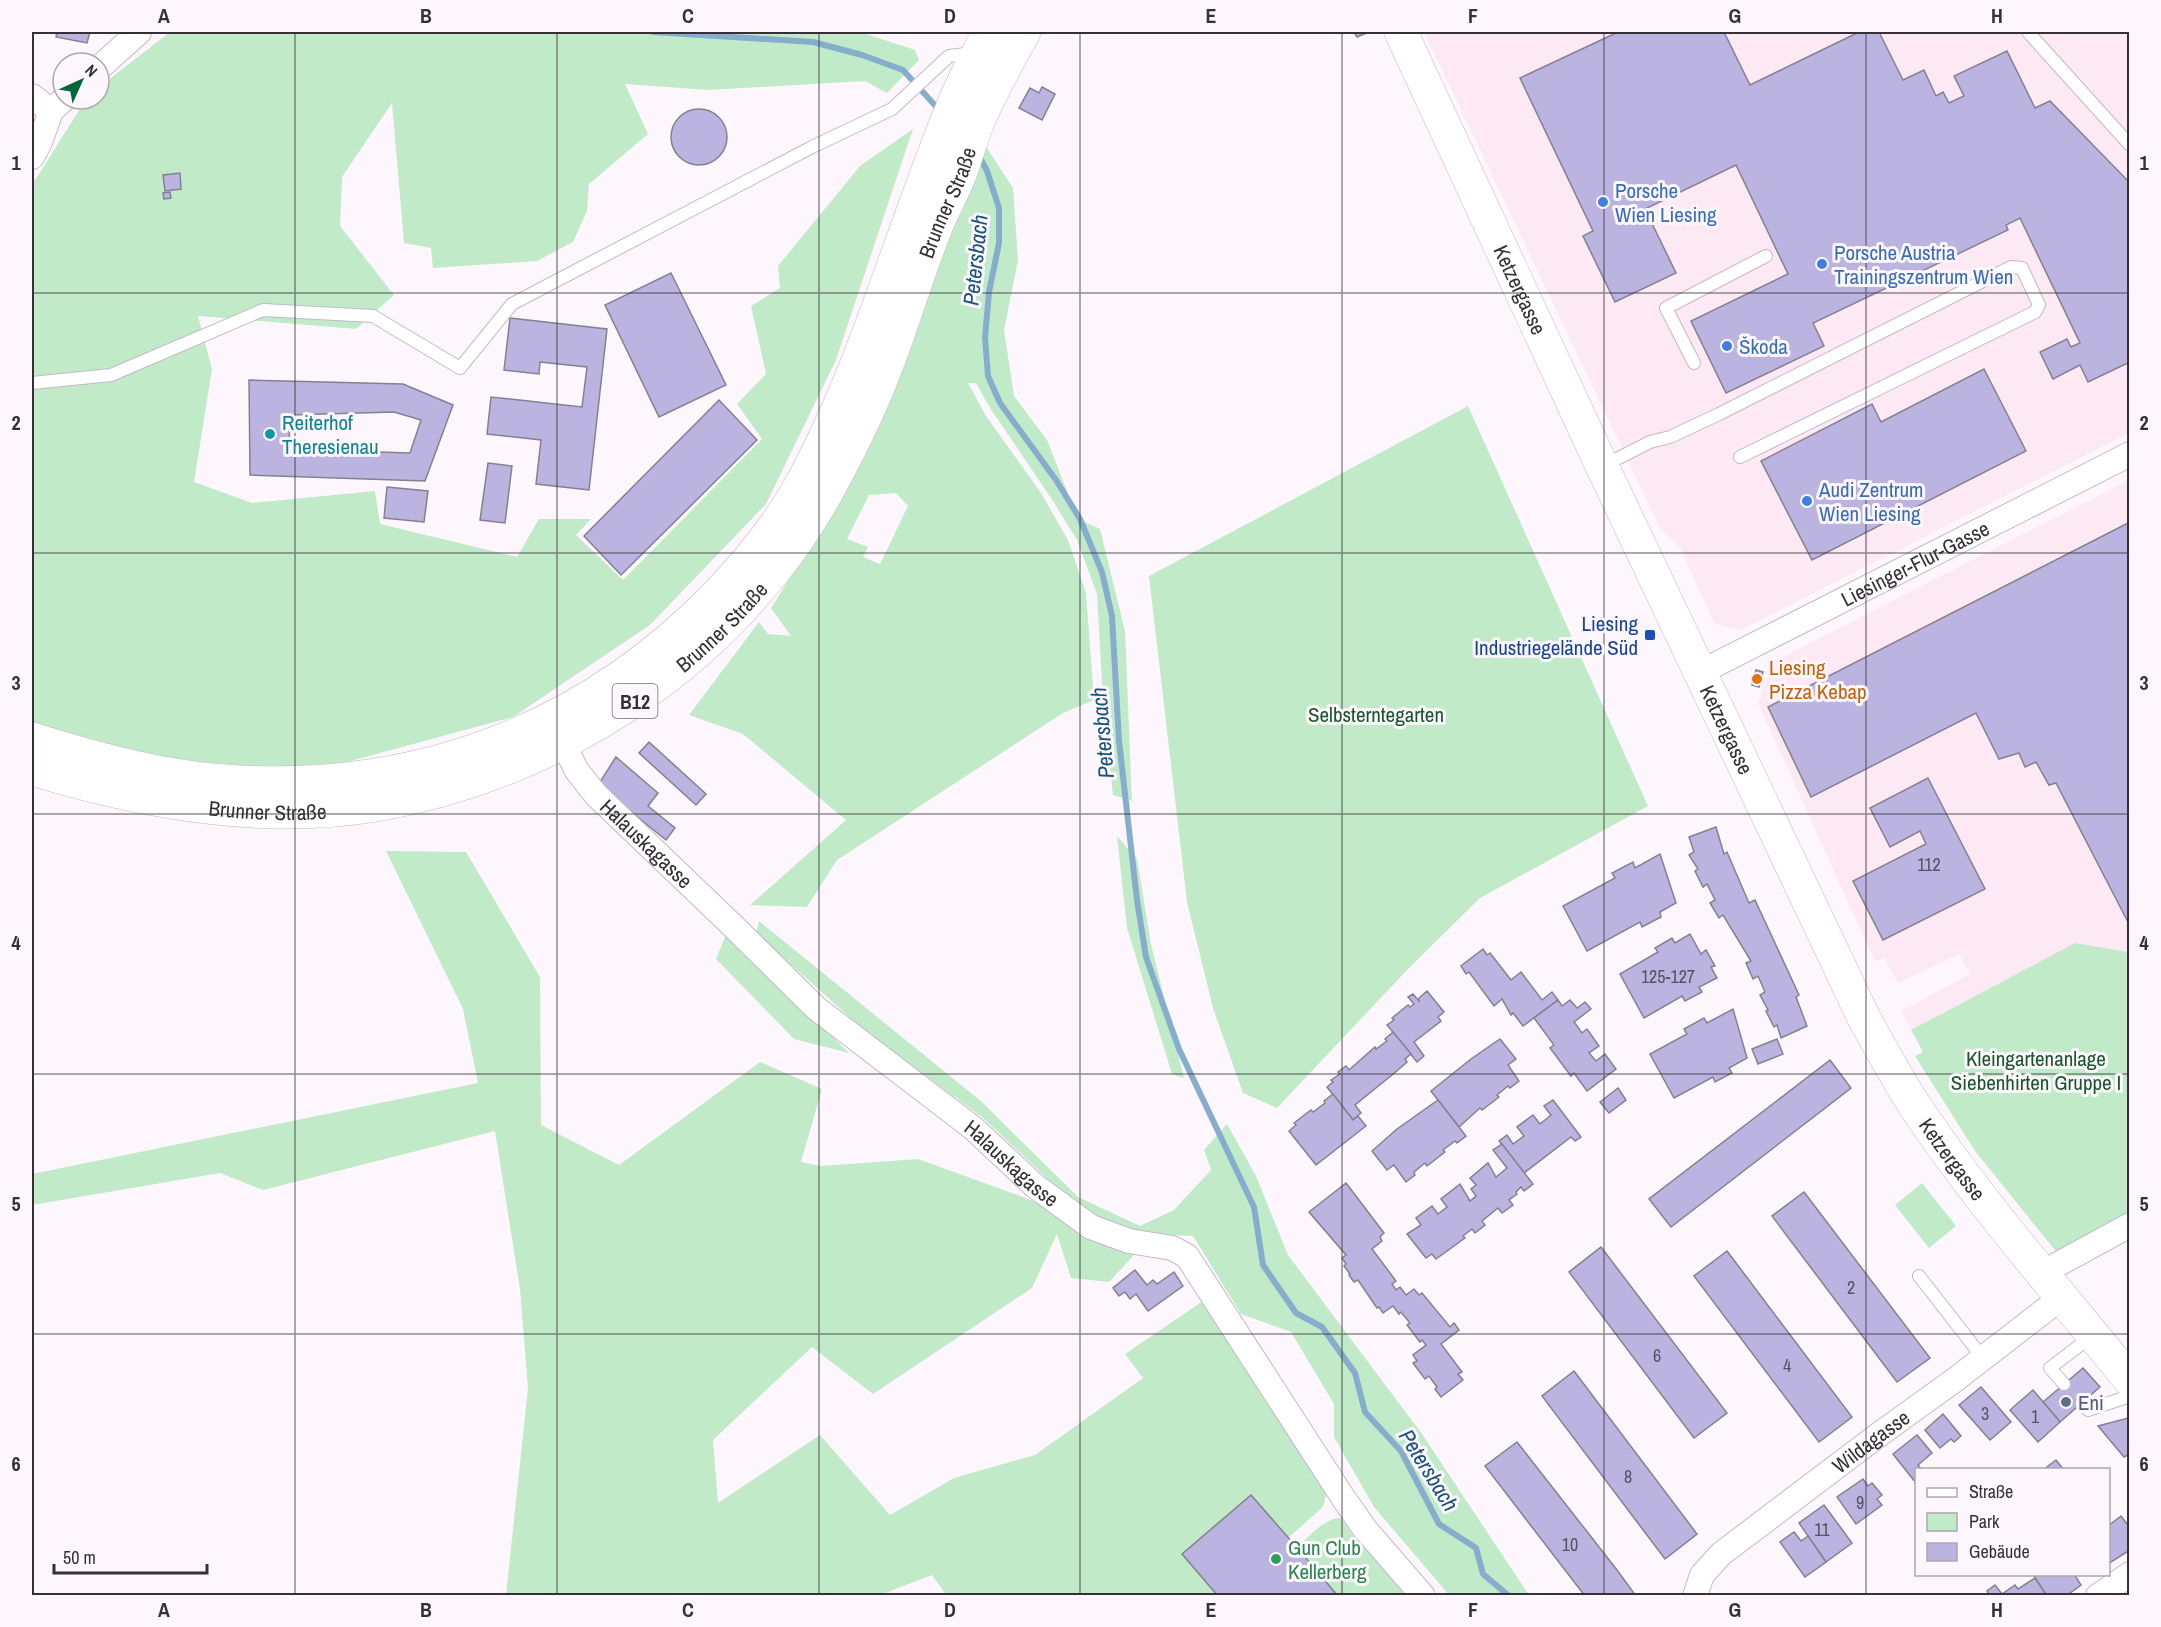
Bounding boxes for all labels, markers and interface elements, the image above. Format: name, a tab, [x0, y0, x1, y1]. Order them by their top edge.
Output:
text: A	[158, 2, 170, 29]
text: B	[420, 2, 432, 29]
text: C	[682, 2, 694, 29]
text: D	[944, 2, 956, 29]
text: E	[1206, 2, 1217, 29]
text: F	[1468, 2, 1478, 29]
text: G	[1729, 2, 1741, 29]
text: H	[1991, 2, 2003, 29]
north arrow	[51, 51, 111, 111]
text: N	[80, 59, 103, 82]
street label: Brunner Straße	[911, 143, 983, 262]
text: 1	[11, 149, 21, 176]
text: 1	[2139, 149, 2149, 176]
place label: Porsche Wien Liesing	[1615, 176, 1717, 229]
marker: Porsche Wien Liesing	[1596, 195, 1610, 209]
water label: Petersbach	[955, 213, 995, 307]
place label: Porsche Austria Trainingszentrum Wien	[1834, 238, 2013, 291]
street label: Ketzergasse	[1487, 240, 1554, 339]
marker: Porsche Austria Trainingszentrum Wien	[1815, 257, 1829, 271]
place label: Škoda	[1739, 332, 1788, 361]
marker: Škoda	[1720, 339, 1734, 353]
place label: Reiterhof Theresienau	[282, 408, 379, 461]
text: 2	[11, 409, 21, 436]
text: 2	[2139, 409, 2149, 436]
marker: Reiterhof Theresienau	[263, 427, 277, 441]
place label: Audi Zentrum Wien Liesing	[1818, 475, 1923, 528]
marker: Audi Zentrum Wien Liesing	[1800, 494, 1814, 508]
street label: Liesinger-Flur-Gasse	[1836, 513, 1994, 613]
street label: Brunner Straße	[670, 576, 774, 679]
place label: Liesing Industriegelände Süd	[1474, 609, 1638, 662]
marker: Liesing Industriegelände Süd	[1643, 628, 1657, 642]
place label: Liesing Pizza Kebap	[1769, 653, 1867, 706]
text: 3	[11, 669, 21, 696]
text: 3	[2139, 669, 2149, 696]
marker: Liesing Pizza Kebap	[1750, 672, 1764, 686]
street label: Ketzergasse	[1693, 680, 1761, 779]
road number: B12	[612, 684, 658, 718]
water label: Petersbach	[1083, 686, 1121, 780]
park label: Selbsterntegarten	[1308, 700, 1444, 729]
street label: Halauskagasse	[594, 792, 699, 895]
street label: Brunner Straße	[207, 793, 327, 827]
house number: 112	[1917, 852, 1941, 877]
text: 4	[11, 929, 21, 956]
text: 4	[2139, 929, 2149, 956]
house number: 125-127	[1641, 964, 1695, 989]
park label: Kleingartenanlage Siebenhirten Gruppe I	[1951, 1044, 2121, 1097]
street label: Halauskagasse	[959, 1112, 1065, 1213]
street label: Ketzergasse	[1913, 1112, 1993, 1206]
text: 5	[11, 1190, 21, 1217]
text: 5	[2139, 1190, 2149, 1217]
house number: 2	[1847, 1275, 1855, 1300]
house number: 6	[1653, 1343, 1661, 1368]
house number: 4	[1783, 1353, 1791, 1378]
place label: Eni	[2078, 1388, 2104, 1417]
marker: Eni	[2059, 1395, 2073, 1409]
house number: 3	[1981, 1401, 1989, 1426]
street label: Wildagasse	[1826, 1403, 1915, 1480]
house number: 1	[2031, 1404, 2040, 1429]
water label: Petersbach	[1392, 1423, 1466, 1517]
text: 6	[11, 1450, 21, 1477]
text: 6	[2139, 1450, 2149, 1477]
house number: 8	[1624, 1464, 1632, 1489]
legend	[1915, 1468, 2110, 1576]
text: Straße	[1969, 1479, 2013, 1504]
house number: 9	[1856, 1490, 1864, 1515]
text: Park	[1969, 1509, 2000, 1534]
house number: 11	[1814, 1517, 1830, 1542]
house number: 10	[1562, 1532, 1578, 1557]
place label: Gun Club Kellerberg	[1288, 1533, 1367, 1586]
scale bar	[54, 1537, 207, 1575]
text: Gebäude	[1969, 1539, 2030, 1564]
text: 50 m	[63, 1545, 96, 1570]
marker: Gun Club Kellerberg	[1269, 1552, 1283, 1566]
text: A	[158, 1596, 170, 1623]
text: B	[420, 1596, 432, 1623]
text: C	[682, 1596, 694, 1623]
text: D	[944, 1596, 956, 1623]
text: E	[1206, 1596, 1217, 1623]
text: F	[1468, 1596, 1478, 1623]
text: G	[1729, 1596, 1741, 1623]
text: H	[1991, 1596, 2003, 1623]

